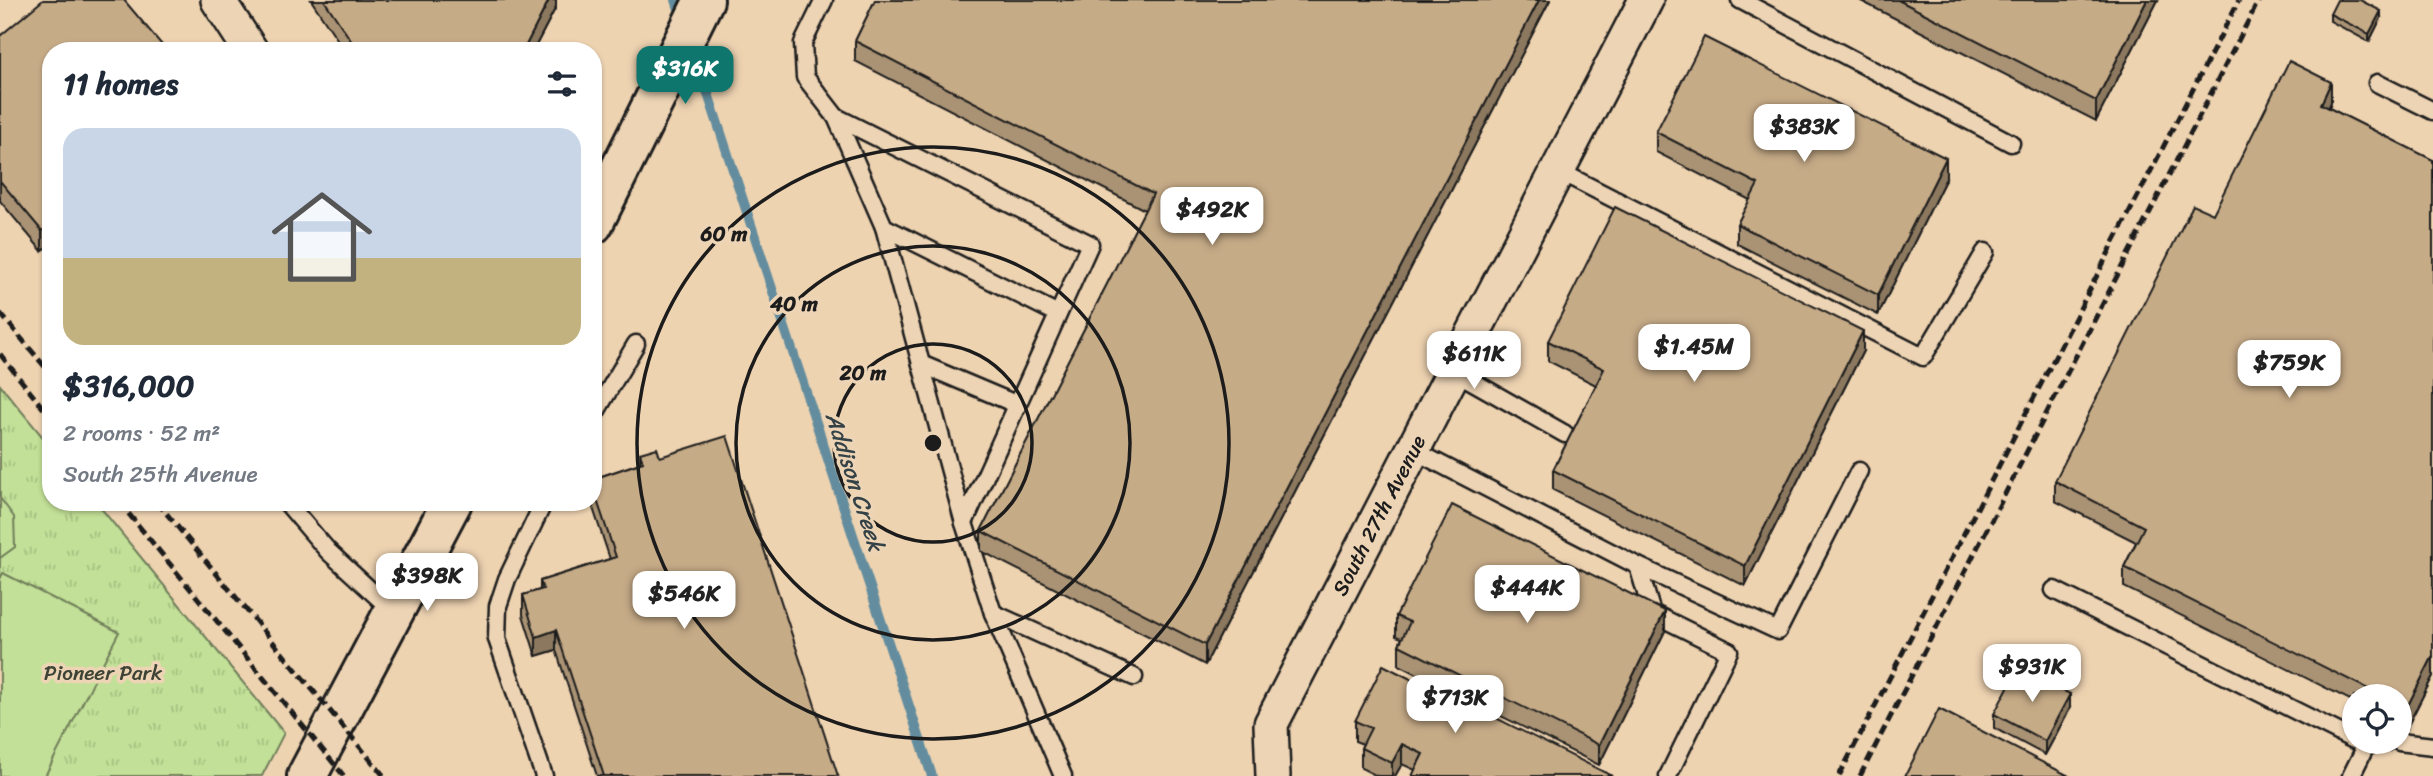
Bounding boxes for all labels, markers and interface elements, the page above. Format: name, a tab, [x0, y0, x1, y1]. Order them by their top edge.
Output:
pin: $316K	[636, 46, 734, 106]
text: $316K	[652, 48, 718, 89]
text: 11 homes	[63, 57, 178, 111]
icon: filters	[543, 65, 581, 103]
pin: $383K	[1755, 104, 1853, 164]
text: $383K	[1770, 106, 1838, 147]
icon: home	[259, 174, 385, 300]
pin: $492K	[1163, 188, 1261, 247]
text: $492K	[1176, 189, 1248, 230]
text: 60 m	[700, 215, 748, 253]
text: 40 m	[769, 285, 819, 323]
pin: $1.45M	[1637, 324, 1751, 384]
text: $1.45M	[1654, 326, 1734, 367]
pin: $611K	[1425, 332, 1523, 391]
text: $611K	[1443, 333, 1505, 374]
pin: $759K	[2240, 340, 2338, 400]
text: $759K	[2254, 342, 2324, 383]
text: 20 m	[839, 354, 887, 392]
text: $316,000	[63, 359, 195, 413]
water label: Addison Creek	[813, 406, 897, 559]
text: 2 rooms · 52 m²	[63, 413, 220, 454]
street label: South 27th Avenue	[1321, 428, 1437, 603]
centre of rings	[921, 431, 945, 455]
text: South 25th Avenue	[63, 454, 258, 495]
pin: $398K	[378, 554, 476, 613]
text: $398K	[392, 555, 462, 596]
pin: $444K	[1478, 566, 1576, 625]
text: $444K	[1491, 567, 1563, 608]
pin: $546K	[635, 572, 733, 631]
text: $546K	[649, 573, 719, 614]
pin: $931K	[1983, 644, 2081, 704]
text: $931K	[1999, 646, 2065, 687]
park label: Pioneer Park	[44, 654, 163, 692]
pin: $713K	[1406, 676, 1504, 735]
text: $713K	[1422, 677, 1488, 718]
map controls	[2342, 684, 2412, 754]
button: locate	[2342, 684, 2412, 754]

